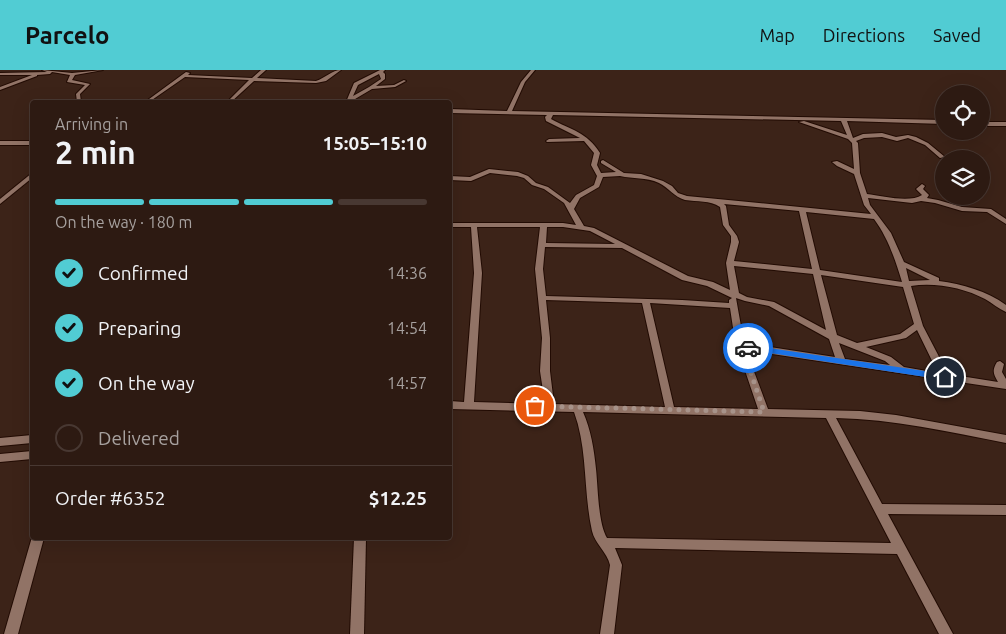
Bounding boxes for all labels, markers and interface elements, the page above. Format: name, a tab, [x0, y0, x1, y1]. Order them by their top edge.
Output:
text: Parcelo	[25, 22, 109, 49]
text: Map	[759, 25, 795, 45]
text: Directions	[823, 25, 905, 45]
text: Saved	[933, 25, 981, 45]
map controls	[935, 85, 990, 205]
button: locate	[935, 85, 990, 140]
text: Arriving in	[55, 115, 128, 133]
text: 15:05–15:10	[322, 132, 427, 154]
text: 2 min	[55, 134, 136, 170]
button: layers	[935, 150, 990, 205]
text: On the way · 180 m	[55, 213, 192, 231]
icon: check	[55, 259, 83, 287]
text: Confirmed	[98, 262, 189, 284]
text: 14:36	[387, 264, 427, 282]
icon: check	[55, 314, 83, 342]
text: Preparing	[98, 317, 182, 339]
text: 14:54	[387, 319, 427, 337]
courier	[723, 323, 773, 373]
icon: car	[734, 334, 762, 362]
pin	[924, 356, 966, 398]
icon: home	[931, 363, 959, 391]
icon: check	[55, 369, 83, 397]
text: On the way	[98, 372, 195, 394]
text: 14:57	[387, 374, 427, 392]
pin	[514, 385, 556, 427]
icon: bag	[521, 392, 549, 420]
text: Delivered	[98, 427, 180, 449]
text: Order #6352	[55, 487, 165, 509]
text: $12.25	[369, 487, 427, 509]

